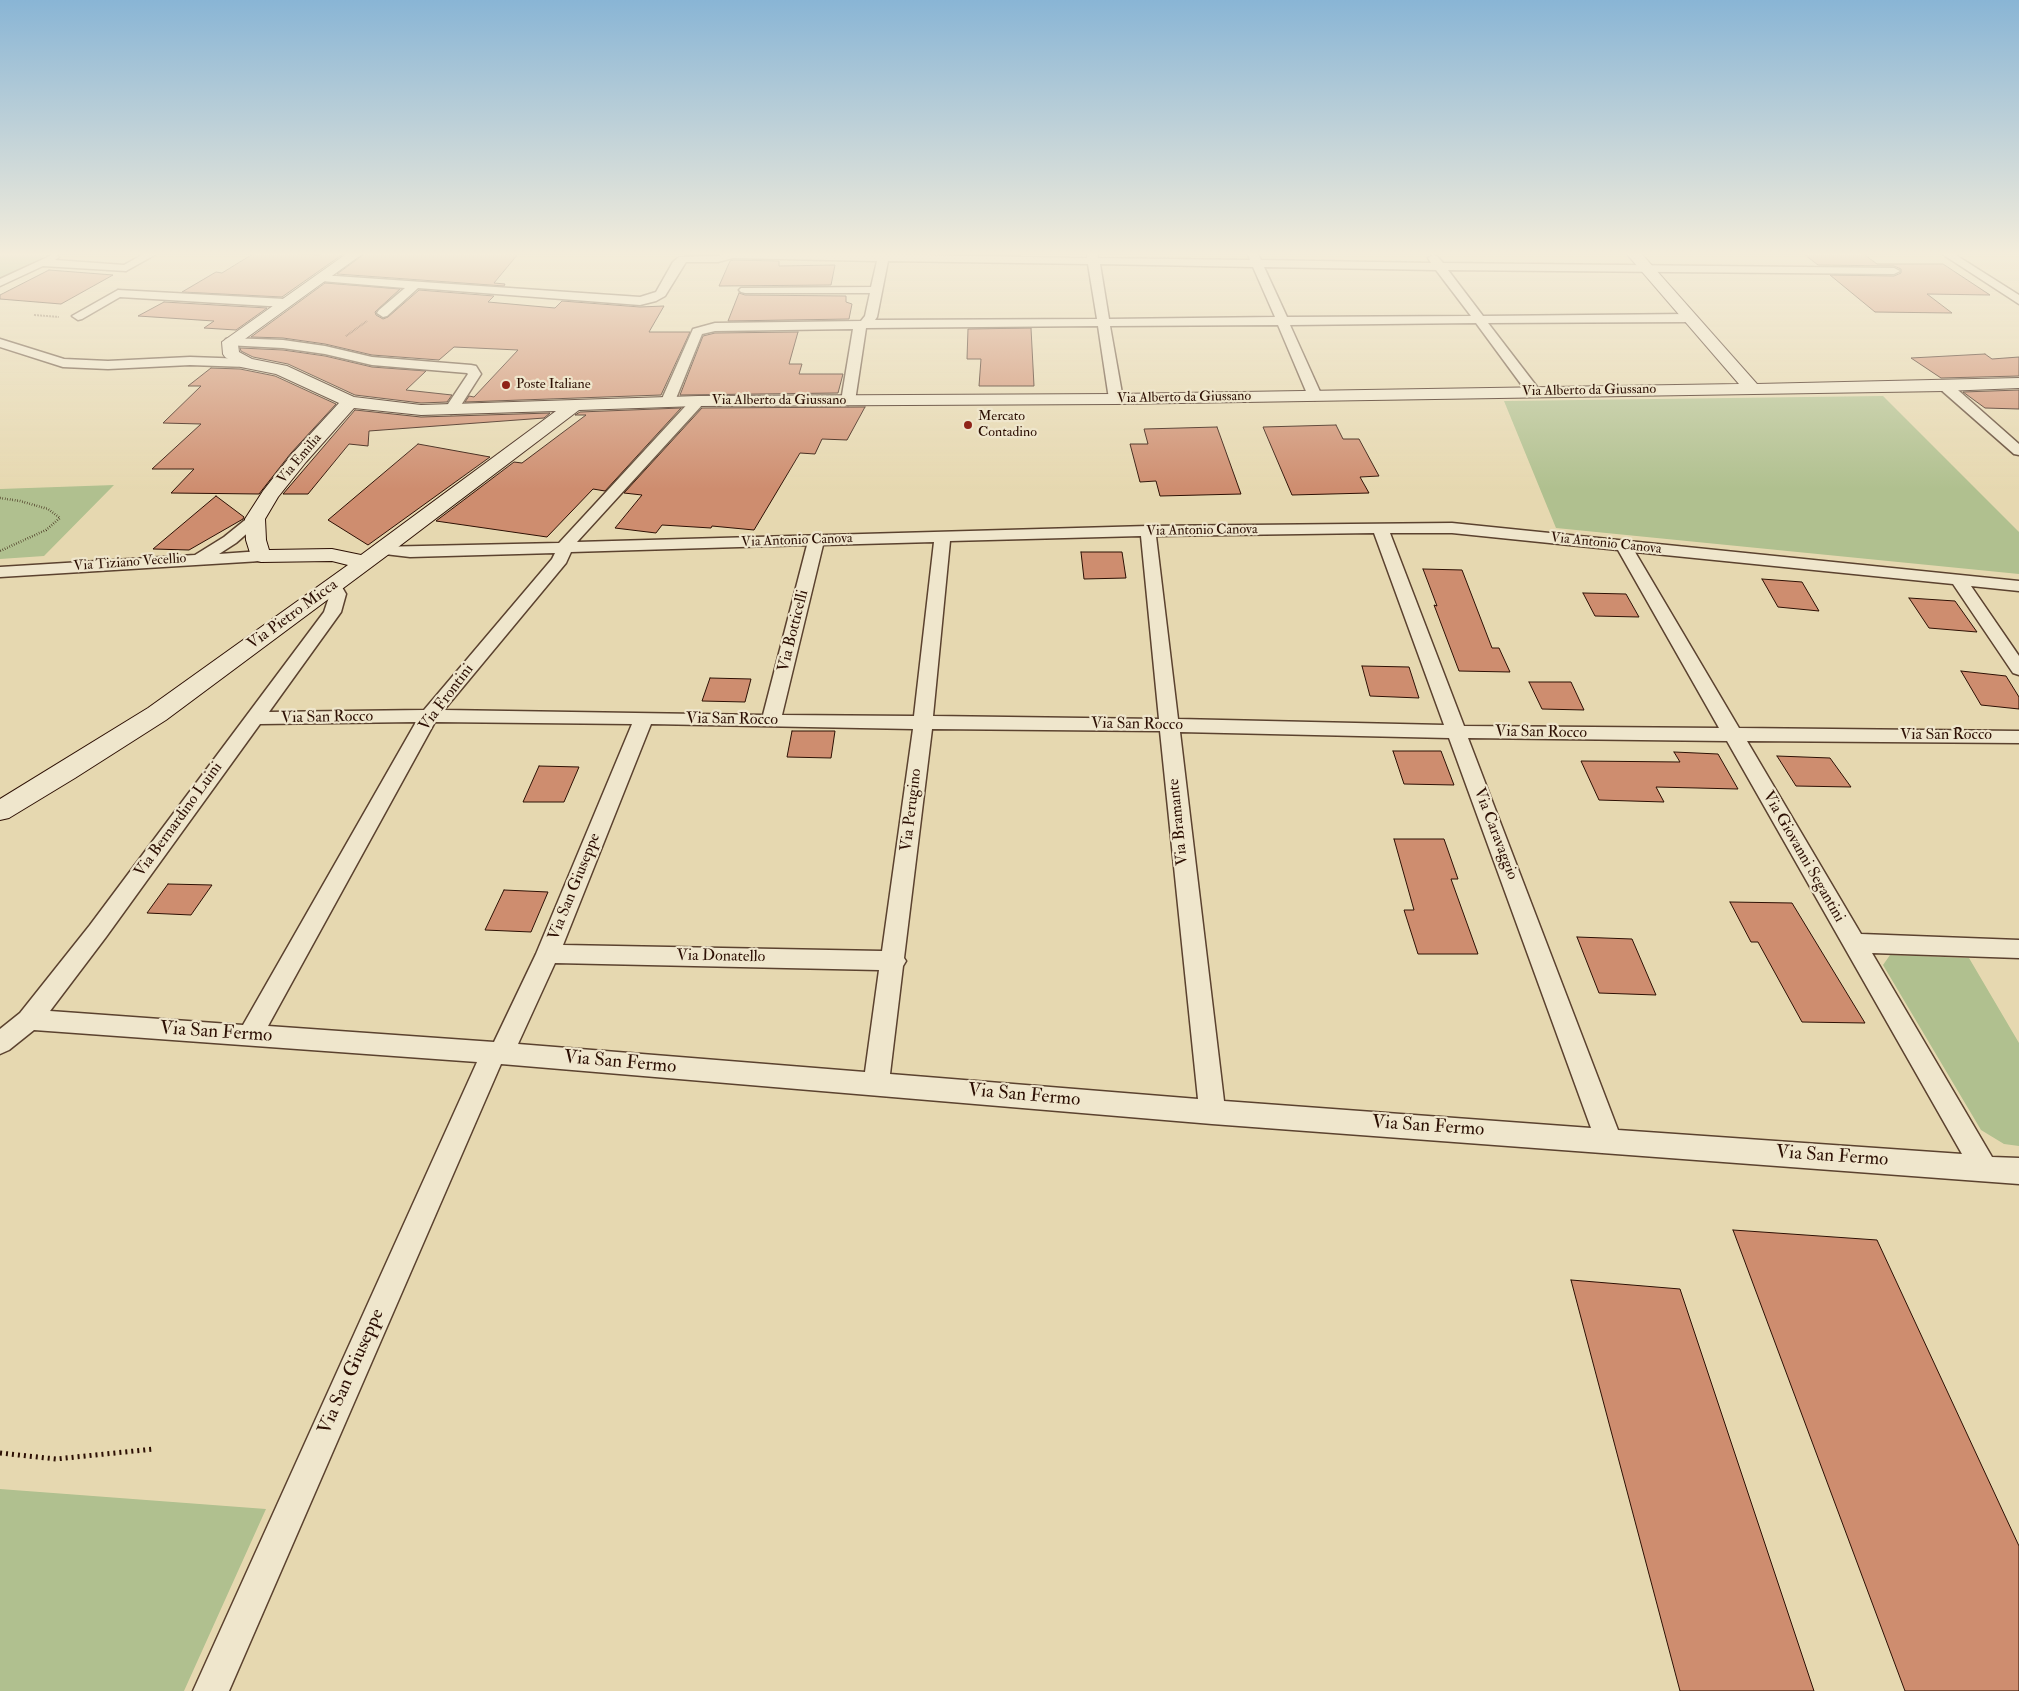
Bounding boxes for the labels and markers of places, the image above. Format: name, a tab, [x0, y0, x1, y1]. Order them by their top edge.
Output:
place label: Poste Italiane	[516, 377, 591, 393]
marker: Poste Italiane	[500, 379, 512, 391]
place label: Mercato Contadino	[978, 409, 1037, 442]
marker: Mercato Contadino	[962, 419, 974, 431]

